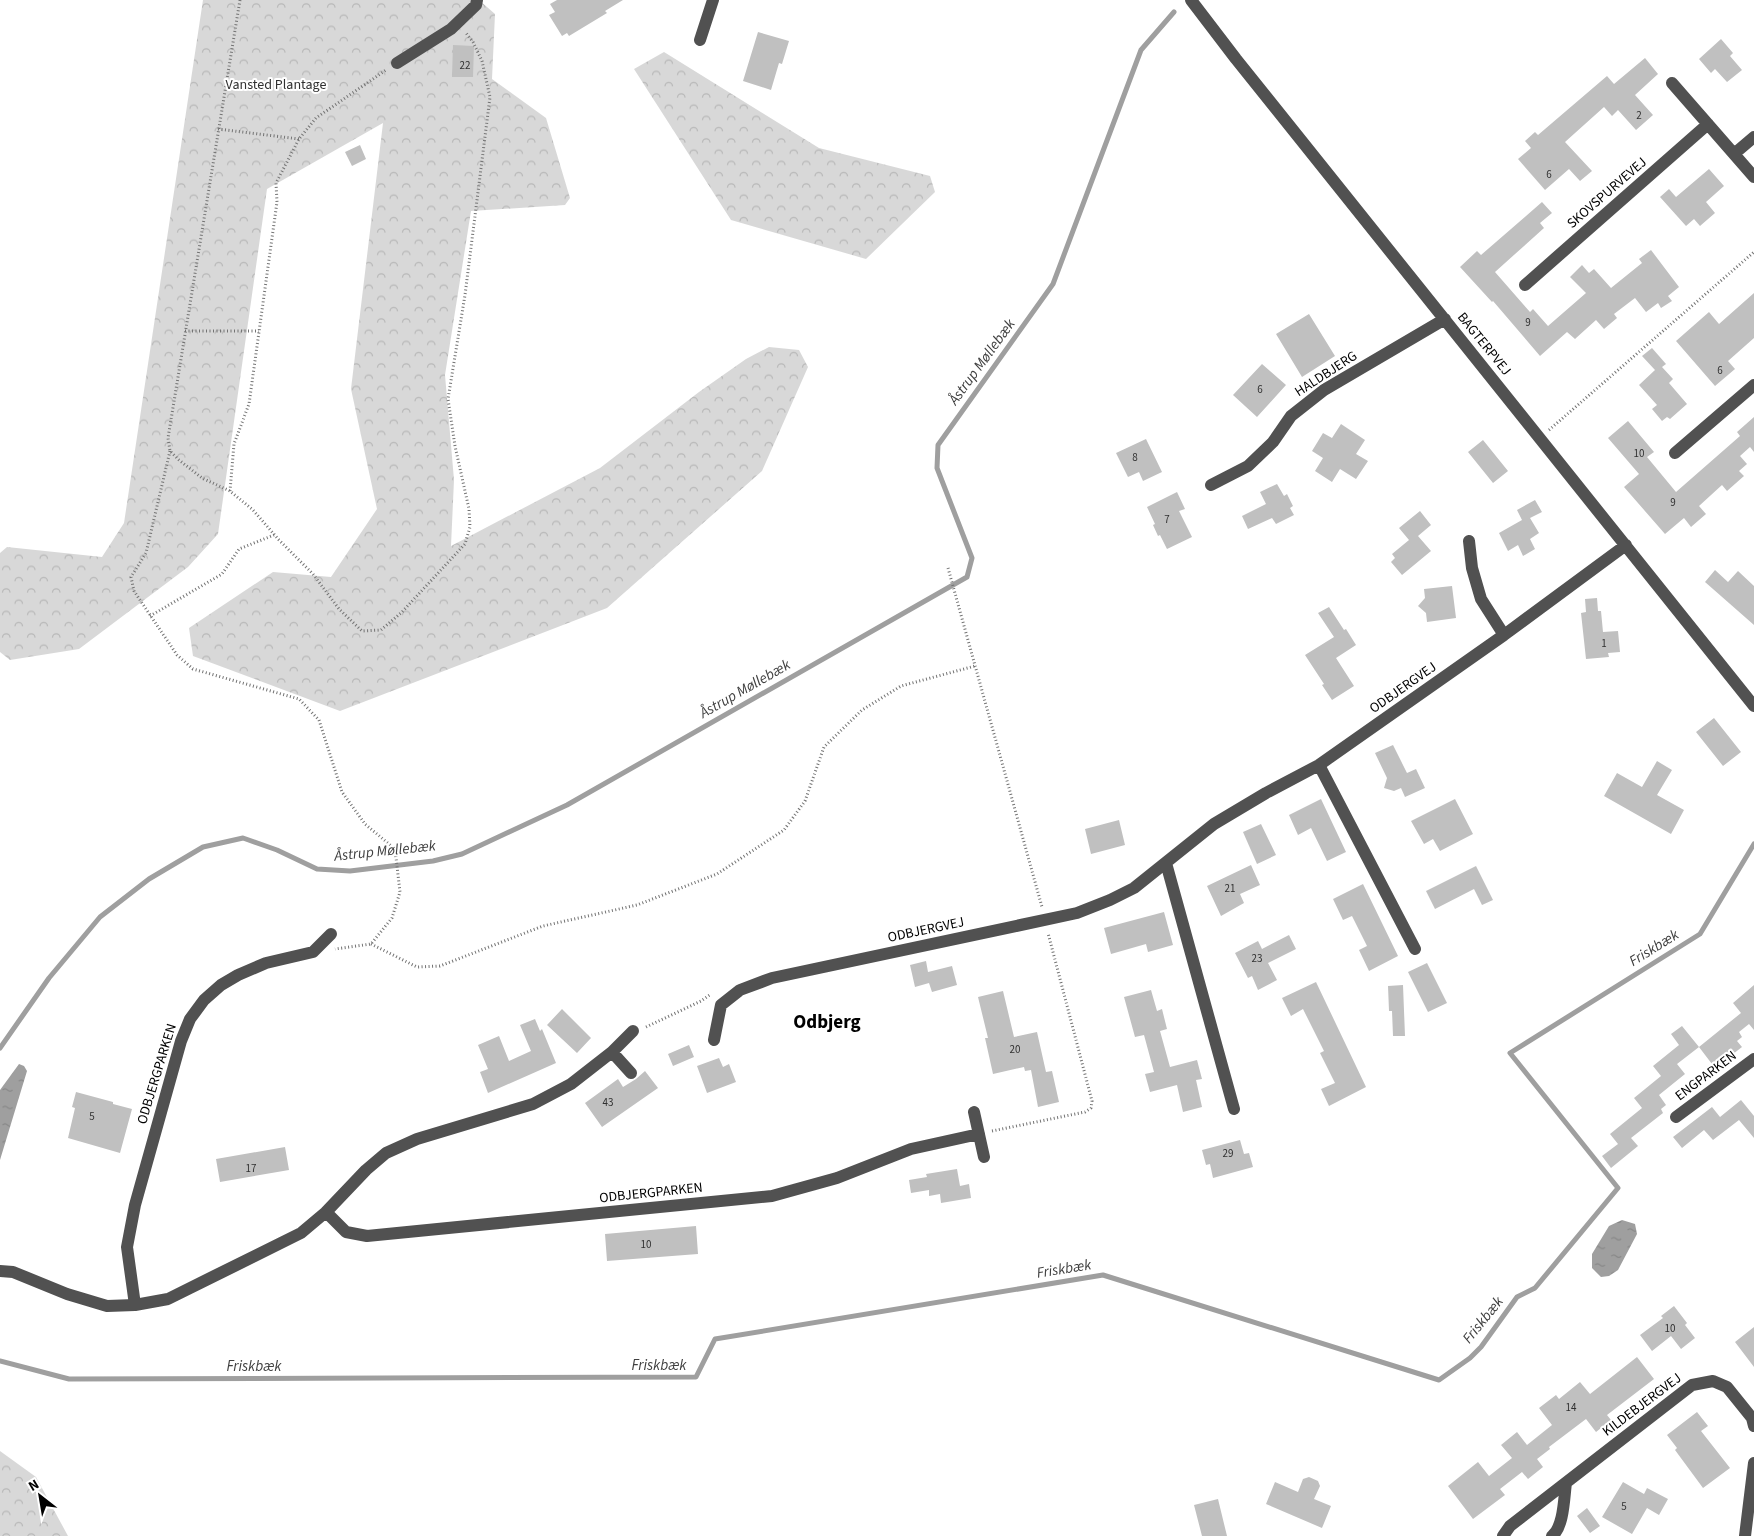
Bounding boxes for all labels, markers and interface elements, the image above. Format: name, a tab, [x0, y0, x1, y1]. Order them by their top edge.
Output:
house number: 22	[460, 58, 470, 73]
park label: Vansted Plantage	[226, 75, 326, 95]
house number: 2	[1636, 108, 1642, 123]
street label: SKOVSPURVEVEJ	[1563, 153, 1651, 233]
house number: 6	[1546, 167, 1552, 182]
street label: BAGTERPVEJ	[1452, 308, 1516, 380]
water label: Åstrup Møllebæk	[943, 314, 1021, 410]
house number: 9	[1525, 315, 1531, 330]
street label: HALDBJERG	[1291, 346, 1361, 402]
house number: 6	[1717, 363, 1723, 378]
house number: 6	[1257, 382, 1263, 397]
house number: 10	[1634, 446, 1644, 461]
house number: 8	[1132, 450, 1138, 465]
house number: 9	[1670, 495, 1676, 510]
house number: 7	[1164, 512, 1170, 527]
house number: 1	[1601, 636, 1607, 651]
water label: Åstrup Møllebæk	[695, 654, 795, 724]
street label: ODBJERGVEJ	[1365, 658, 1441, 718]
water label: Åstrup Møllebæk	[332, 835, 438, 867]
house number: 21	[1225, 881, 1235, 896]
street label: ODBJERGVEJ	[886, 912, 966, 948]
water label: Friskbæk	[1625, 924, 1684, 971]
house number: 23	[1252, 951, 1262, 966]
district label: Odbjerg	[793, 1009, 861, 1036]
street label: ODBJERGPARKEN	[132, 1021, 182, 1127]
house number: 20	[1010, 1042, 1020, 1057]
street label: ENGPARKEN	[1671, 1046, 1741, 1106]
house number: 43	[603, 1095, 613, 1110]
house number: 5	[89, 1109, 95, 1124]
house number: 29	[1223, 1146, 1233, 1161]
house number: 17	[246, 1161, 256, 1176]
street label: ODBJERGPARKEN	[598, 1178, 704, 1208]
house number: 10	[641, 1237, 651, 1252]
water label: Friskbæk	[1035, 1254, 1094, 1284]
water label: Friskbæk	[1458, 1291, 1509, 1348]
house number: 10	[1665, 1321, 1675, 1336]
water label: Friskbæk	[631, 1355, 687, 1376]
water label: Friskbæk	[226, 1356, 282, 1377]
street label: KILDEBJERGVEJ	[1598, 1369, 1686, 1441]
house number: 14	[1566, 1400, 1577, 1415]
north arrow	[15, 1471, 65, 1521]
text: N	[25, 1475, 43, 1497]
house number: 5	[1621, 1499, 1627, 1514]

